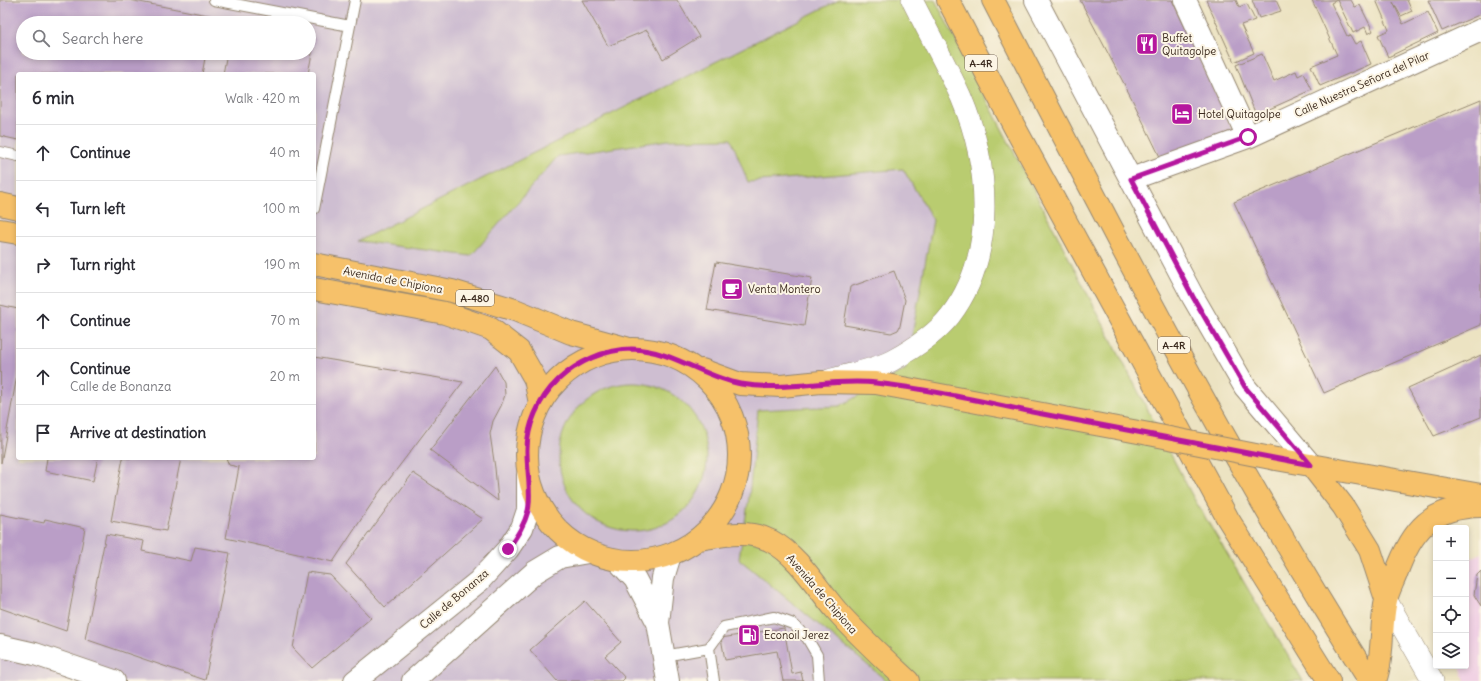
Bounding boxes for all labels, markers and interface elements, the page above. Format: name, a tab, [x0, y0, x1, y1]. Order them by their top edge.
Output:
search box	[16, 16, 316, 60]
icon: search	[30, 27, 52, 49]
text: Search here	[62, 29, 143, 48]
restaurant icon: Buffet Quitagolpe	[1134, 31, 1160, 57]
place label: Buffet Quitagolpe	[1162, 31, 1216, 58]
street label: Calle Nuestra Señora del Pilar	[1292, 48, 1432, 120]
road number: A-4R	[965, 55, 997, 71]
text: 6 min	[32, 87, 74, 109]
text: Walk · 420 m	[225, 90, 300, 107]
hotel icon: Hotel Quitagolpe	[1169, 101, 1195, 127]
place label: Hotel Quitagolpe	[1198, 107, 1281, 121]
route start	[1239, 128, 1257, 146]
icon: ahead	[32, 142, 54, 164]
text: Continue	[70, 143, 131, 162]
text: 40 m	[269, 144, 300, 161]
icon: left	[32, 198, 54, 220]
text: Turn left	[70, 199, 125, 218]
text: 100 m	[263, 200, 300, 217]
icon: right	[32, 254, 54, 276]
text: Turn right	[70, 255, 135, 274]
text: 190 m	[264, 256, 300, 273]
street label: Avenida de Chipiona	[342, 263, 444, 297]
cafe icon: Venta Montero	[719, 276, 745, 302]
place label: Venta Montero	[748, 282, 821, 296]
road number: A-480	[456, 290, 494, 306]
icon: ahead	[32, 310, 54, 332]
text: Continue	[70, 311, 131, 330]
text: 70 m	[271, 312, 300, 329]
road number: A-4R	[1158, 337, 1190, 353]
text: Continue	[70, 359, 131, 378]
icon: ahead	[32, 366, 54, 388]
text: 20 m	[270, 368, 300, 385]
text: Calle de Bonanza	[70, 378, 171, 395]
icon: arrive	[32, 422, 54, 444]
text: Arrive at destination	[70, 423, 206, 442]
map controls	[1433, 525, 1469, 669]
button: +	[1433, 525, 1469, 561]
route end	[499, 540, 517, 558]
street label: Avenida de Chipiona	[784, 551, 860, 637]
button: −	[1433, 561, 1469, 597]
street label: Calle de Bonanza	[417, 566, 491, 632]
button: locate	[1433, 597, 1469, 633]
fuel station icon: Econoil Jerez	[736, 622, 762, 648]
place label: Econoil Jerez	[764, 628, 829, 642]
button: layers	[1433, 633, 1469, 669]

